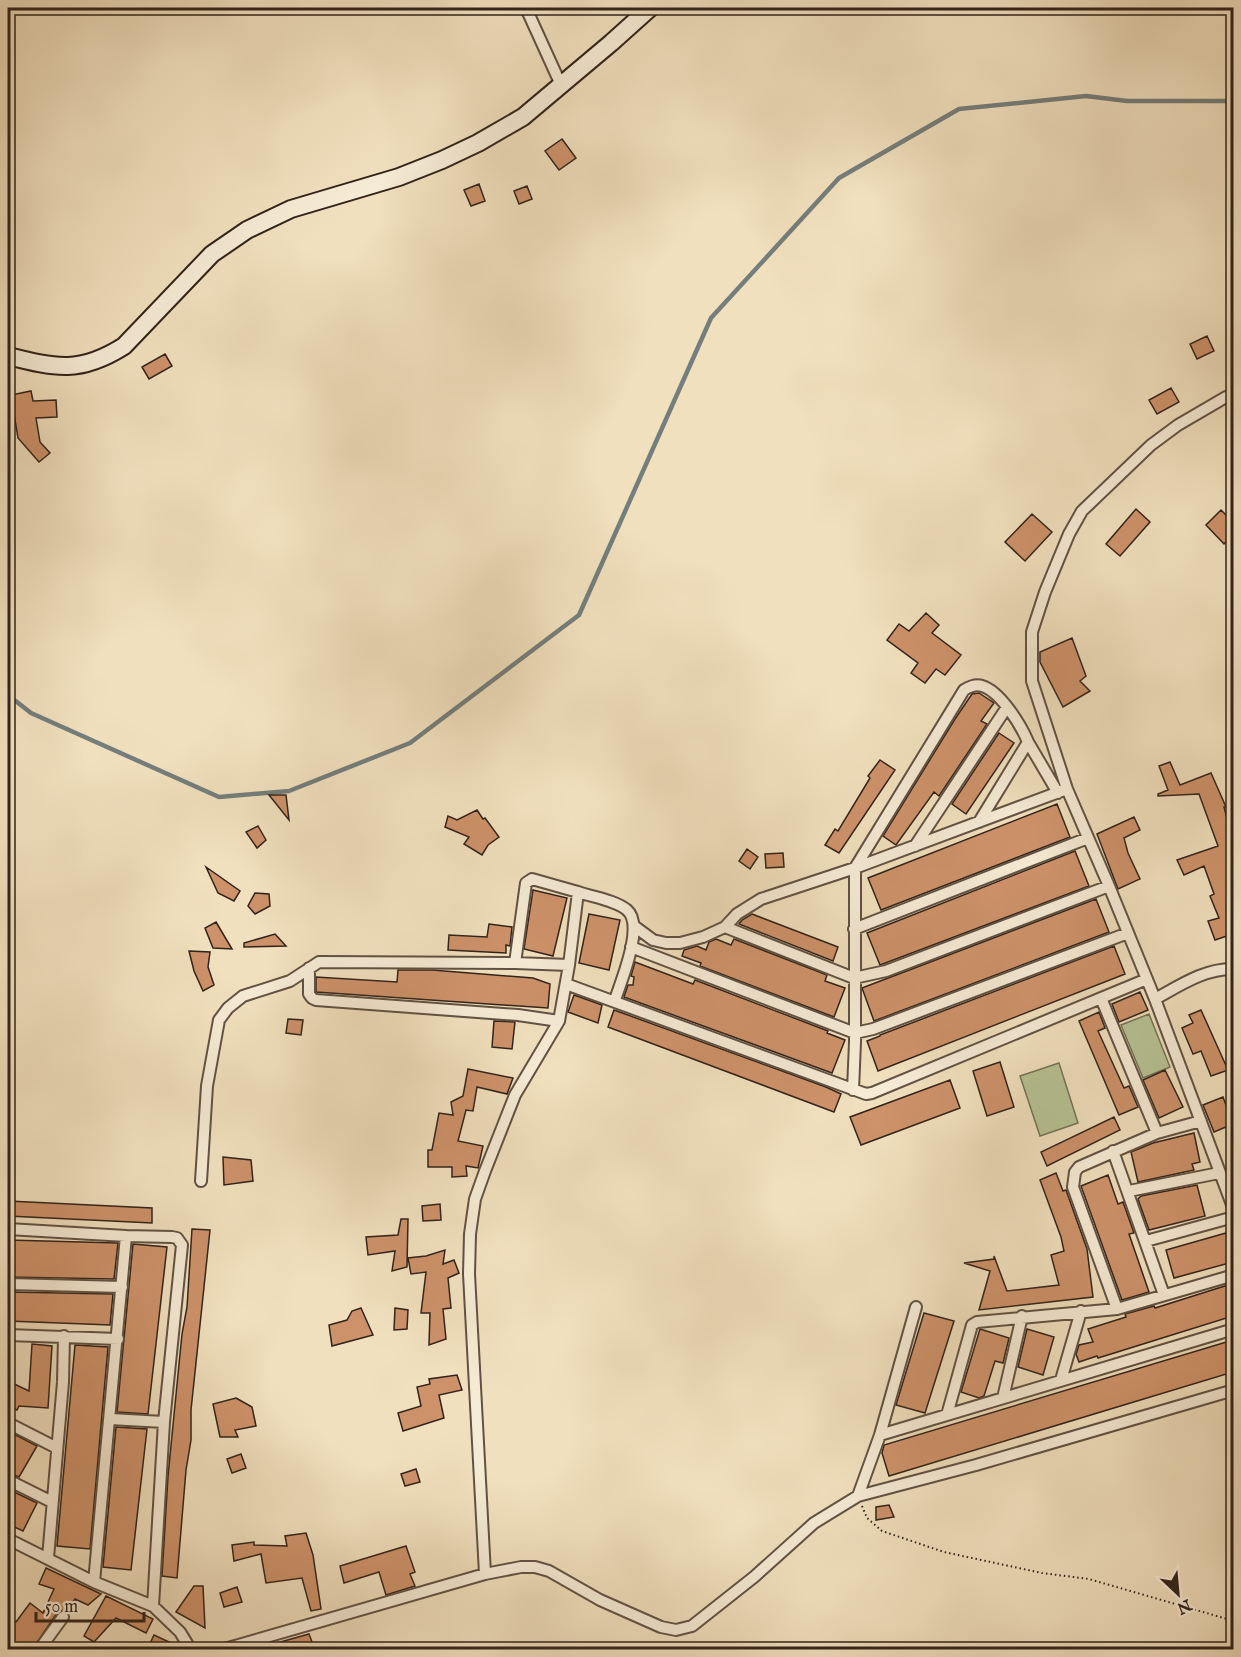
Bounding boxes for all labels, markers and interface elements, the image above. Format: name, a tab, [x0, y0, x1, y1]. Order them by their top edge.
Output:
north arrow	[1148, 1564, 1208, 1624]
scale bar	[36, 1585, 144, 1623]
text: N	[1173, 1593, 1195, 1618]
text: 50 m	[45, 1596, 78, 1619]

